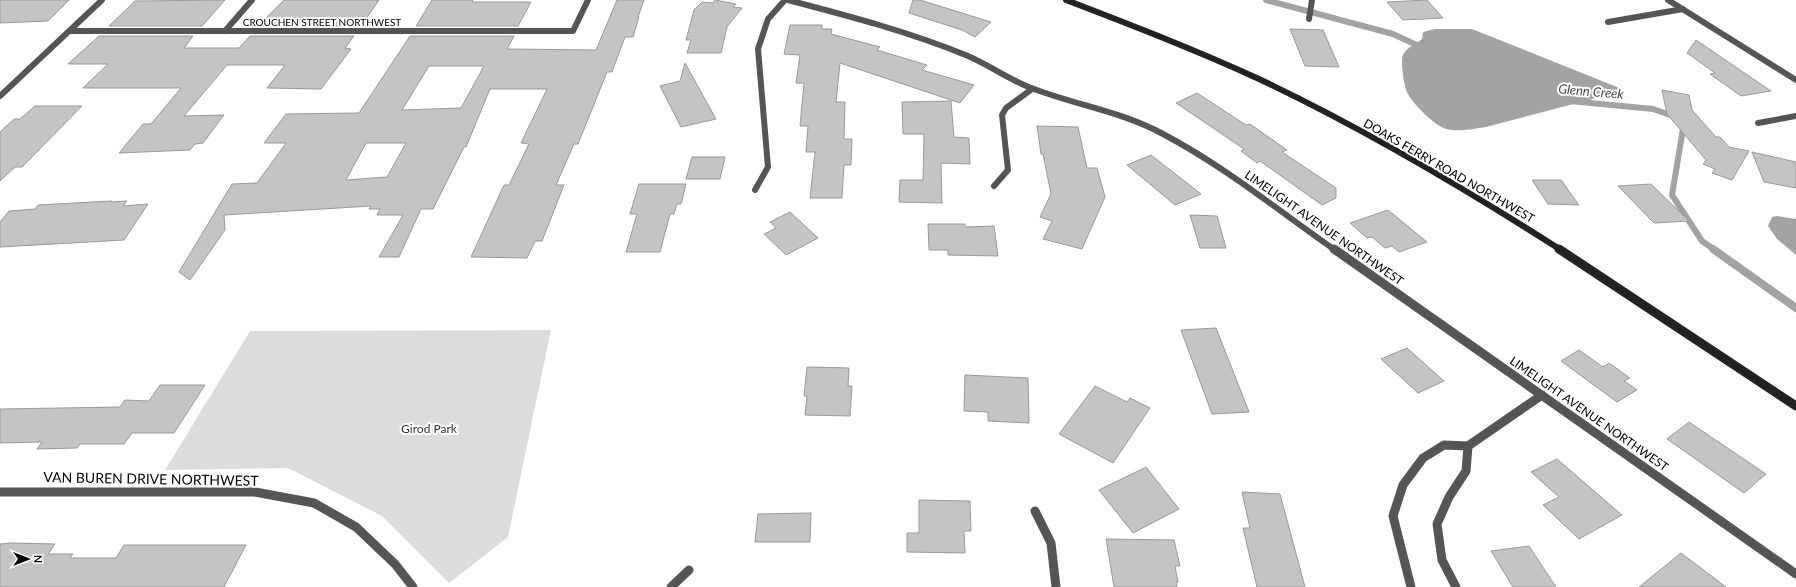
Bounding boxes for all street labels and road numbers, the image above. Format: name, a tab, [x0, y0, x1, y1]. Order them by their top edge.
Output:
street label: CROUCHEN STREET NORTHWEST	[243, 16, 401, 28]
street label: DOAKS FERRY ROAD NORTHWEST	[1361, 115, 1537, 226]
street label: LIMELIGHT AVENUE NORTHWEST	[1242, 167, 1406, 288]
street label: LIMELIGHT AVENUE NORTHWEST	[1507, 353, 1671, 474]
street label: VAN BUREN DRIVE NORTHWEST	[43, 468, 259, 489]

